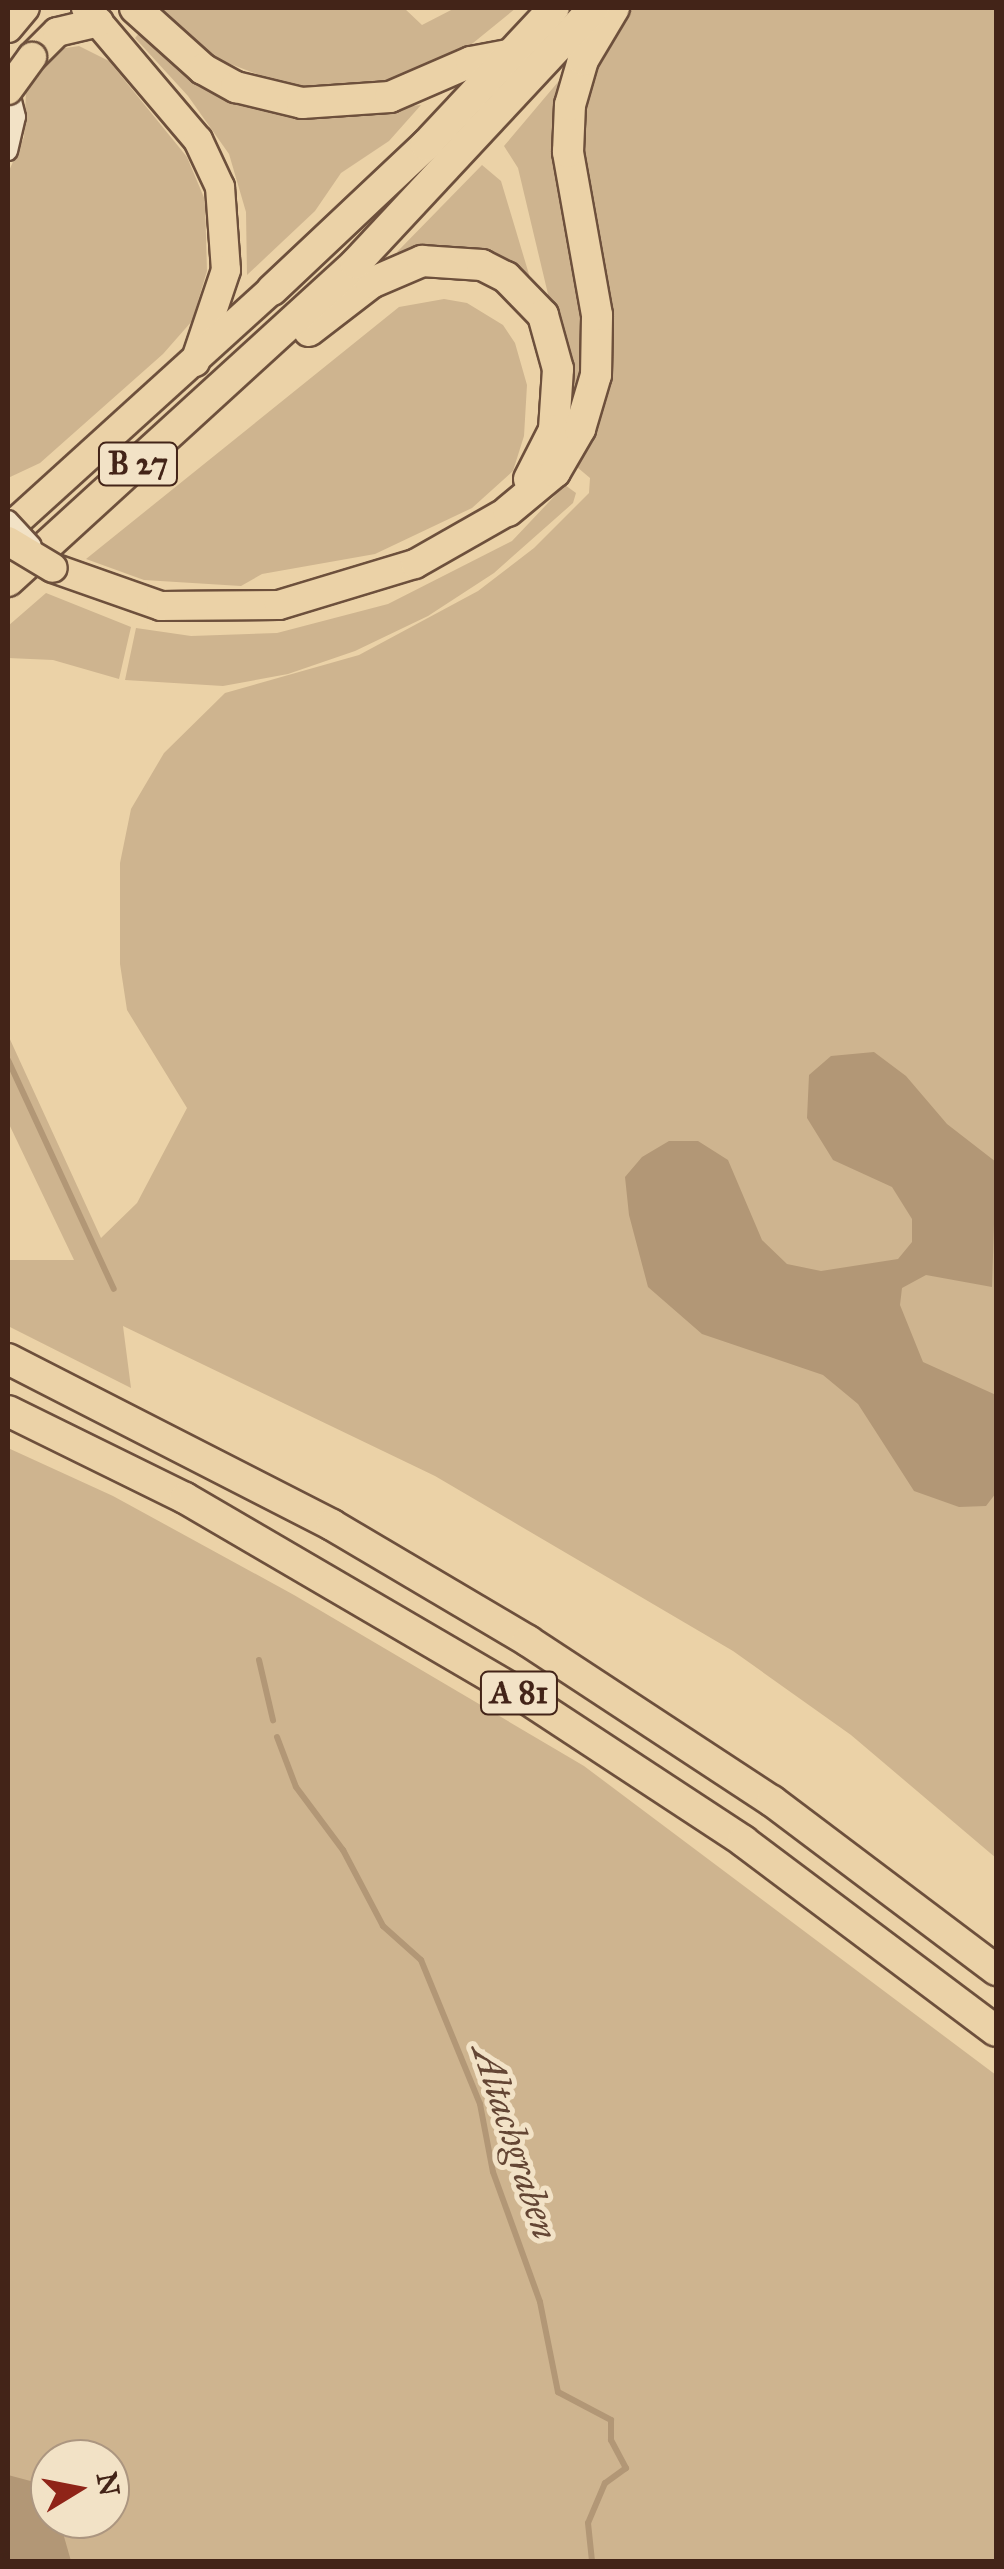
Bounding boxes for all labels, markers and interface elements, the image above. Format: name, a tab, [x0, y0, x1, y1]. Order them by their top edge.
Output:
road number: B 27	[96, 437, 180, 491]
road number: A 81	[479, 1666, 559, 1720]
water label: Altachgraben	[462, 2039, 568, 2245]
north arrow	[30, 2439, 130, 2539]
text: N	[89, 2469, 127, 2499]

